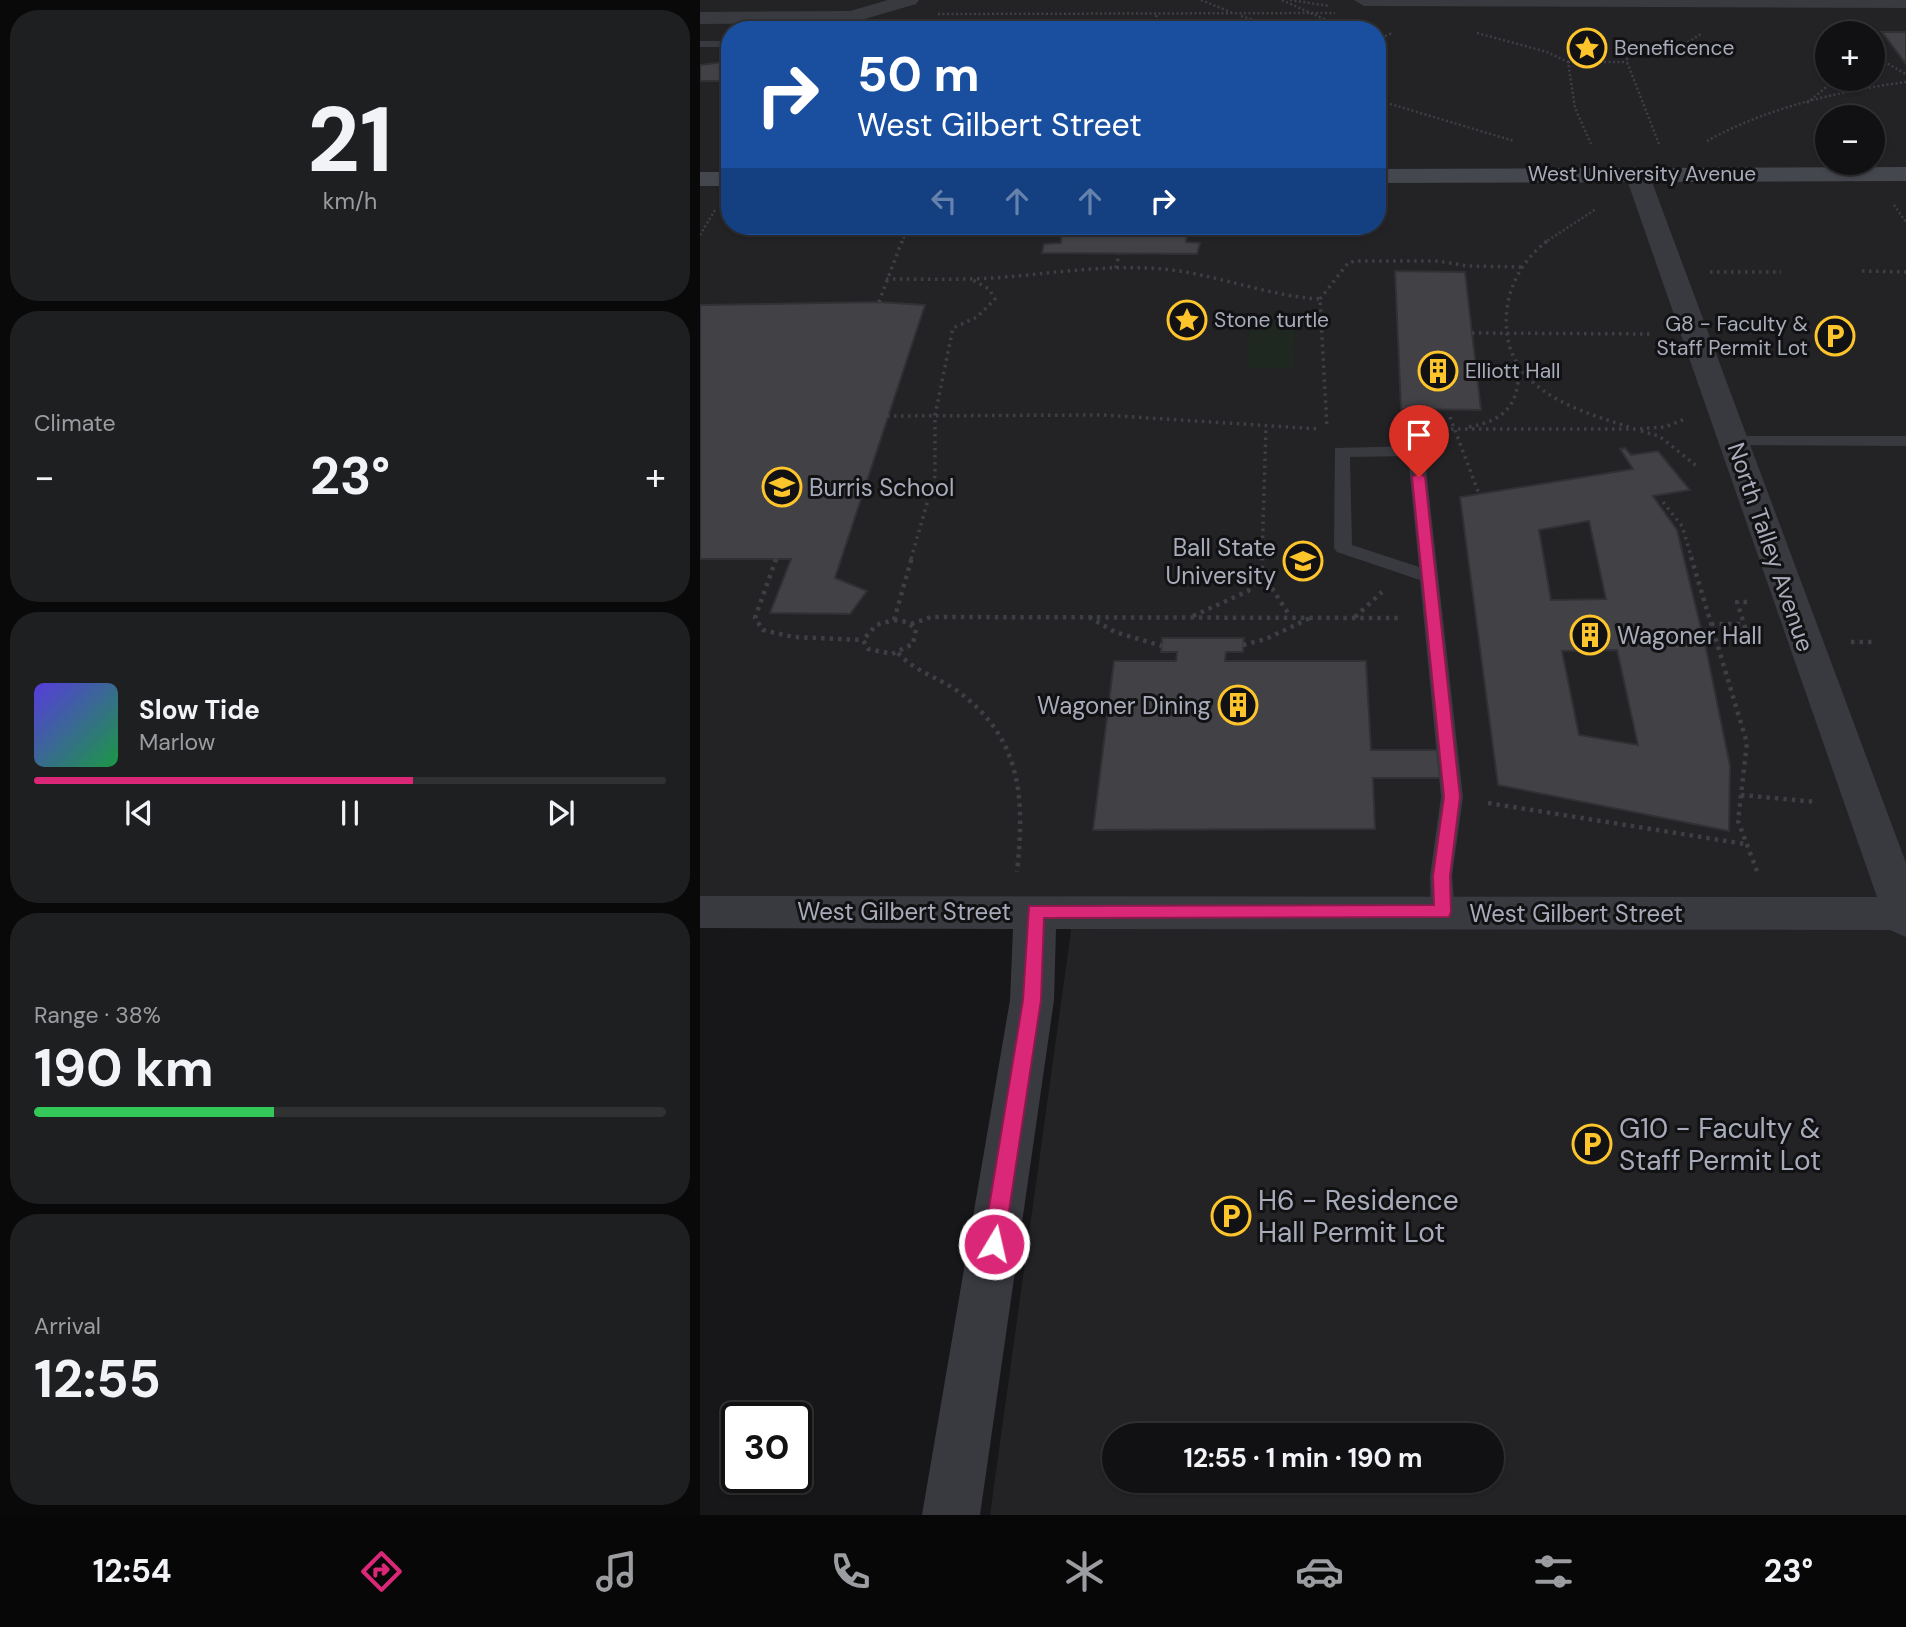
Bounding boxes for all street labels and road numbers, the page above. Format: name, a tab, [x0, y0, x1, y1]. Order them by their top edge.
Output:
street label: West University Avenue	[1528, 160, 1756, 188]
street label: North Talley Avenue	[1721, 438, 1821, 656]
street label: West Gilbert Street	[797, 896, 1011, 927]
street label: West Gilbert Street	[1469, 898, 1683, 929]

